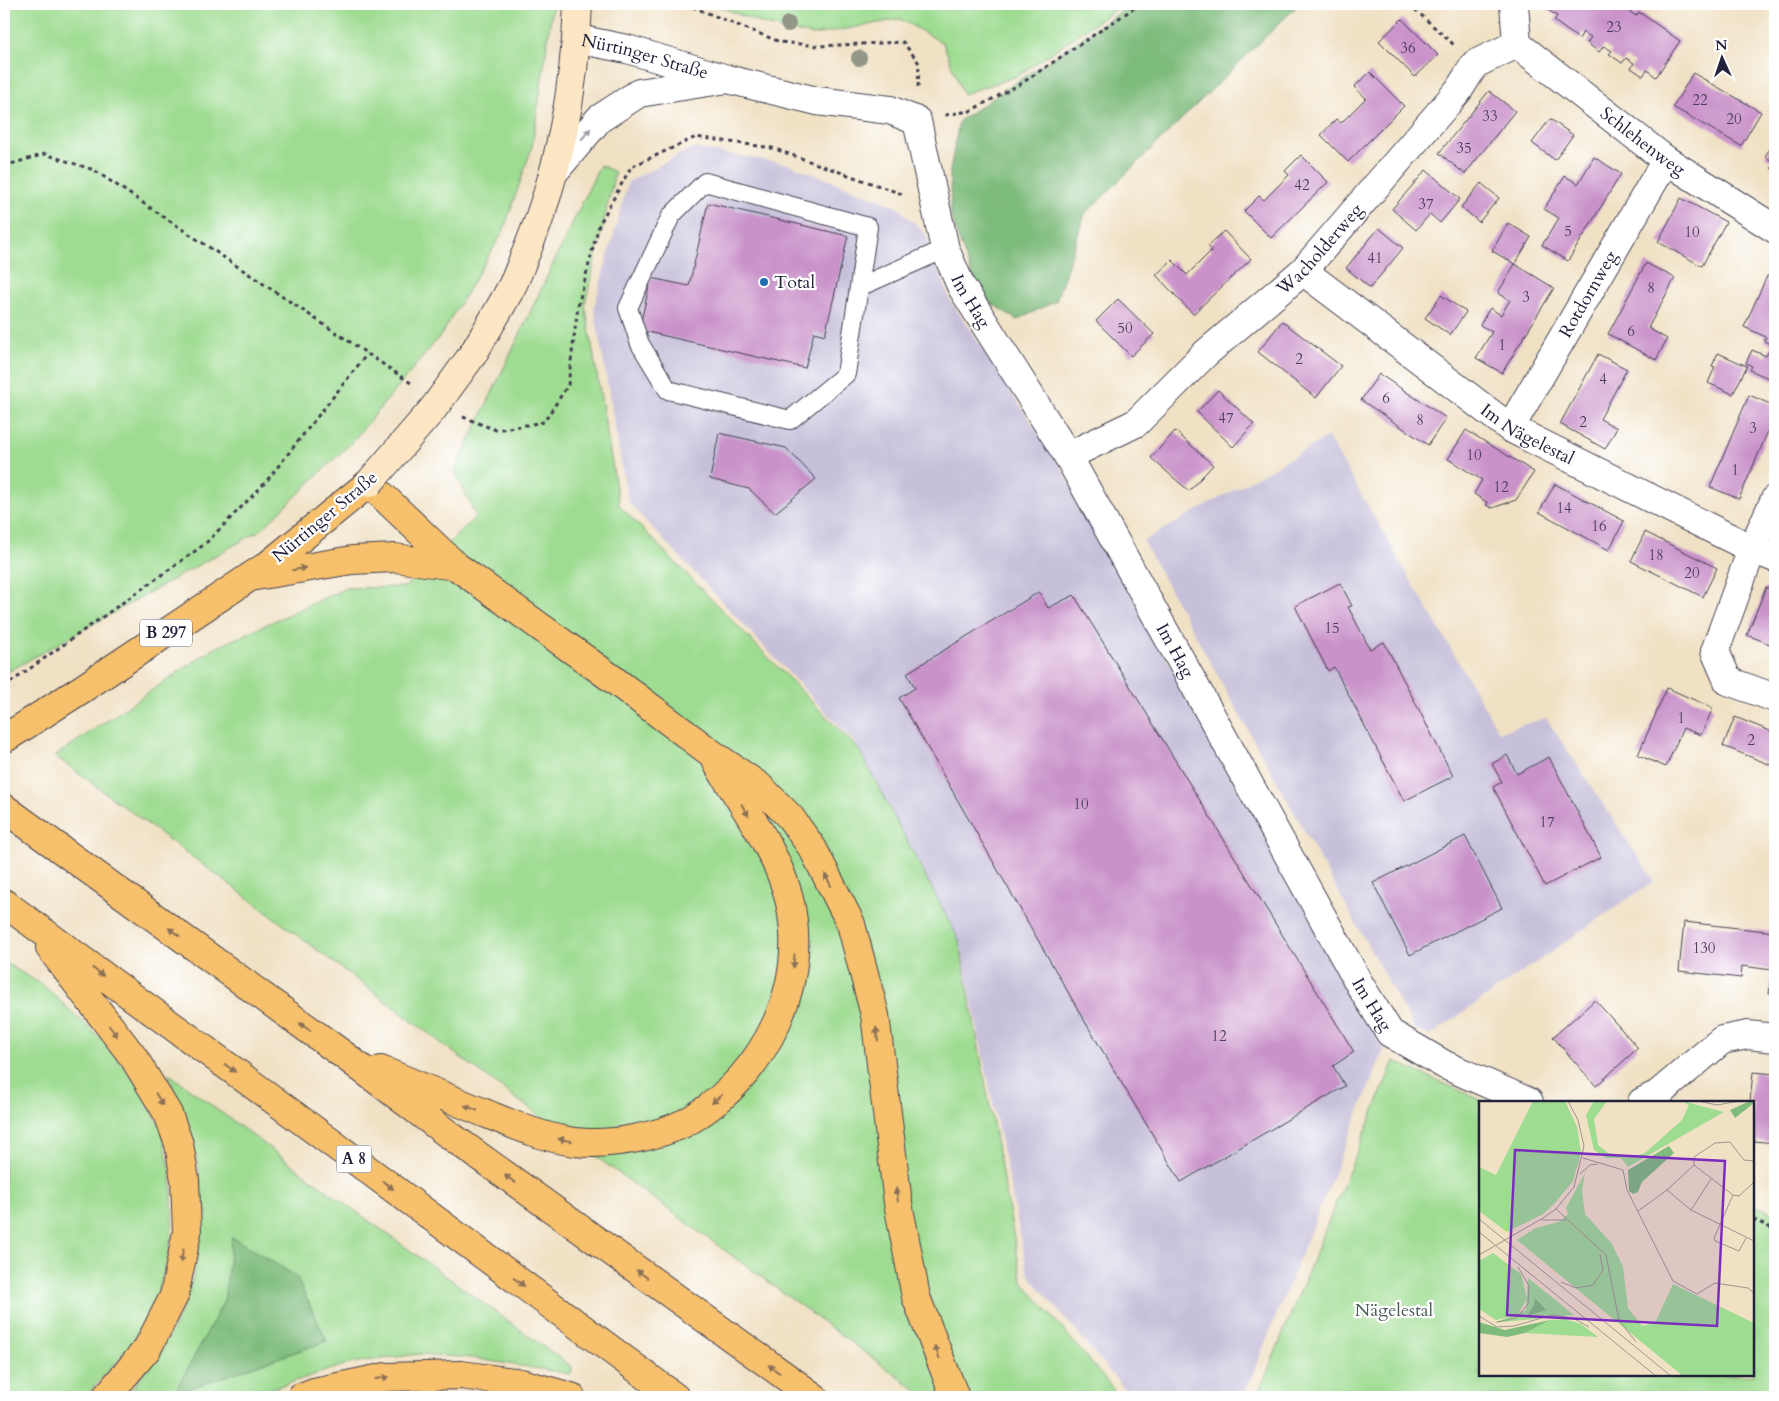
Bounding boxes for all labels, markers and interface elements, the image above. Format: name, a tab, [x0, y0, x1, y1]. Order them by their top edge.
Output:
house number: 23	[1606, 17, 1622, 37]
street label: Nürtinger Straße	[579, 28, 711, 85]
north arrow	[1696, 32, 1746, 82]
text: N	[1715, 36, 1728, 55]
house number: 36	[1400, 38, 1416, 58]
house number: 22	[1692, 90, 1708, 110]
street label: Schlehenweg	[1595, 101, 1691, 182]
house number: 33	[1482, 106, 1498, 126]
house number: 20	[1726, 109, 1742, 129]
one-way arrow	[580, 128, 591, 141]
house number: 35	[1456, 138, 1472, 158]
house number: 42	[1294, 175, 1310, 195]
house number: 37	[1418, 194, 1434, 214]
street label: Wacholderweg	[1270, 197, 1369, 301]
house number: 5	[1564, 221, 1572, 241]
house number: 10	[1684, 222, 1700, 242]
street label: Rotdornweg	[1553, 245, 1624, 342]
house number: 41	[1367, 248, 1383, 268]
place label: Total	[774, 270, 815, 295]
street label: Im Hag	[945, 270, 997, 334]
marker: Total	[758, 276, 770, 288]
house number: 8	[1647, 278, 1655, 298]
house number: 3	[1522, 287, 1530, 307]
house number: 50	[1117, 318, 1133, 338]
house number: 6	[1627, 321, 1635, 341]
house number: 1	[1498, 335, 1506, 355]
house number: 2	[1295, 349, 1303, 369]
house number: 4	[1599, 369, 1607, 389]
house number: 6	[1382, 388, 1390, 408]
street label: Im Nägelestal	[1475, 397, 1579, 471]
house number: 47	[1218, 408, 1234, 428]
house number: 8	[1416, 410, 1424, 430]
house number: 2	[1579, 412, 1587, 432]
house number: 3	[1749, 418, 1757, 438]
house number: 10	[1466, 445, 1482, 465]
house number: 1	[1731, 460, 1739, 480]
street label: Nürtinger Straße	[267, 466, 383, 568]
house number: 12	[1493, 477, 1509, 497]
house number: 14	[1556, 498, 1572, 518]
house number: 16	[1591, 516, 1607, 536]
house number: 18	[1648, 545, 1664, 565]
house number: 20	[1684, 563, 1700, 583]
one-way arrow	[291, 564, 307, 572]
street label: Im Hag	[1150, 618, 1201, 683]
house number: 15	[1324, 618, 1340, 638]
road number: B 297	[140, 620, 192, 646]
house number: 1	[1677, 708, 1685, 728]
house number: 2	[1747, 730, 1755, 750]
house number: 10	[1073, 794, 1089, 814]
one-way arrow	[741, 803, 750, 816]
house number: 17	[1539, 812, 1555, 832]
one-way arrow	[824, 873, 832, 887]
one-way arrow	[167, 927, 181, 937]
house number: 130	[1692, 938, 1716, 958]
one-way arrow	[789, 953, 797, 969]
one-way arrow	[91, 967, 105, 977]
street label: Im Hag	[1346, 973, 1399, 1037]
one-way arrow	[299, 1022, 312, 1032]
one-way arrow	[108, 1024, 119, 1037]
one-way arrow	[873, 1026, 881, 1042]
house number: 12	[1211, 1026, 1227, 1046]
one-way arrow	[223, 1062, 236, 1073]
one-way arrow	[154, 1093, 163, 1106]
one-way arrow	[710, 1094, 723, 1105]
inset map	[1479, 1101, 1754, 1376]
one-way arrow	[464, 1103, 479, 1111]
one-way arrow	[557, 1136, 573, 1144]
road number: A 8	[336, 1146, 372, 1172]
one-way arrow	[504, 1174, 517, 1184]
one-way arrow	[381, 1180, 395, 1190]
one-way arrow	[893, 1187, 901, 1203]
one-way arrow	[178, 1249, 186, 1265]
one-way arrow	[635, 1269, 649, 1279]
one-way arrow	[512, 1277, 526, 1287]
park label: Nägelestal	[1355, 1298, 1434, 1323]
one-way arrow	[933, 1344, 941, 1359]
one-way arrow	[767, 1364, 781, 1374]
one-way arrow	[375, 1374, 391, 1382]

